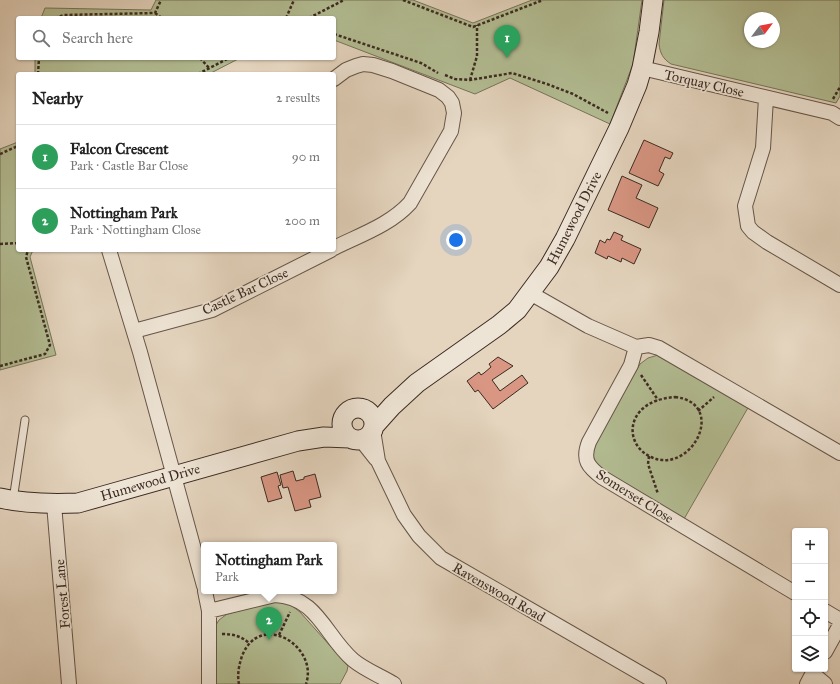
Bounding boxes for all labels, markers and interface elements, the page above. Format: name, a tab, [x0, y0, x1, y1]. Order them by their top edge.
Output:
north arrow	[744, 12, 780, 48]
search box	[16, 16, 336, 60]
pin: 1	[494, 25, 520, 58]
icon: search	[30, 27, 52, 49]
text: Search here	[62, 29, 133, 47]
street label: Torquay Close	[662, 66, 746, 102]
text: Nearby	[32, 88, 83, 109]
text: 2 results	[276, 90, 320, 106]
text: Falcon Crescent	[70, 140, 169, 158]
text: 1	[42, 149, 48, 165]
text: 90 m	[292, 149, 320, 165]
text: Park · Castle Bar Close	[70, 158, 188, 174]
street label: Humewood Drive	[544, 168, 605, 268]
text: Nottingham Park	[70, 204, 178, 222]
text: 2	[42, 213, 48, 229]
text: 200 m	[285, 213, 320, 229]
text: Park · Nottingham Close	[70, 222, 201, 238]
your location	[446, 230, 466, 250]
street label: Castle Bar Close	[200, 264, 291, 319]
street label: Humewood Drive	[98, 460, 202, 505]
street label: Somerset Close	[593, 466, 677, 527]
map controls	[792, 528, 828, 672]
button: +	[792, 528, 828, 564]
popup	[201, 542, 337, 594]
text: Nottingham Park	[215, 551, 323, 569]
street label: Forest Lane	[51, 558, 74, 629]
street label: Ravenswood Road	[449, 559, 548, 626]
button: −	[792, 564, 828, 600]
text: Park	[215, 569, 239, 585]
button: locate	[792, 600, 828, 636]
pin: 2	[256, 607, 282, 640]
button: layers	[792, 636, 828, 672]

